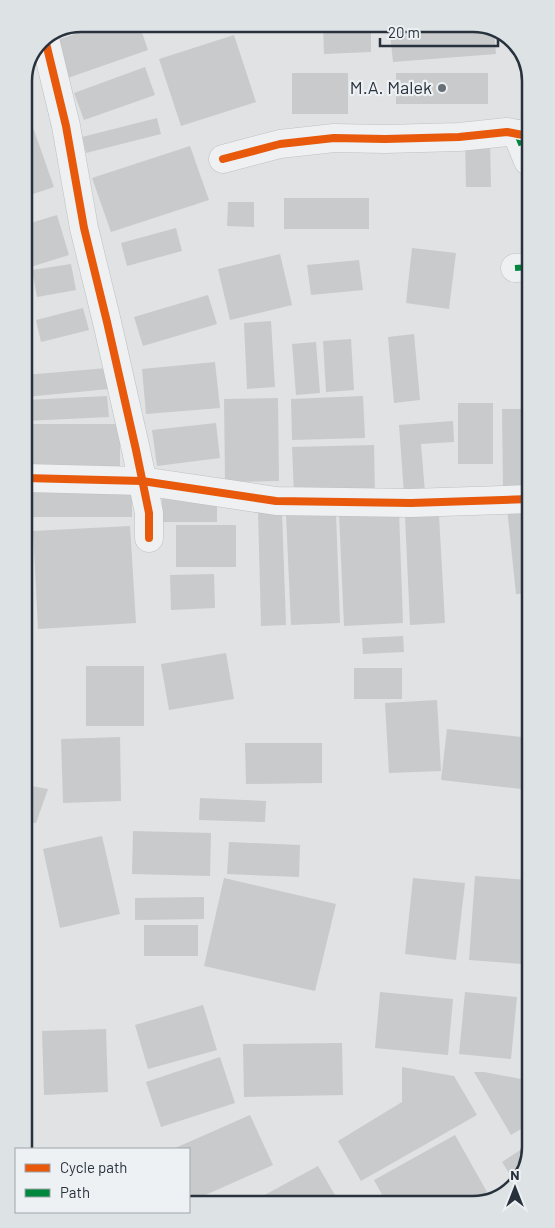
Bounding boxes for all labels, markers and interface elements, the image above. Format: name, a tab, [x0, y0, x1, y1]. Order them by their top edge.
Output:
scale bar	[380, 15, 498, 47]
text: 20 m	[388, 23, 420, 41]
place label: M.A. Malek	[350, 76, 432, 98]
marker: M.A. Malek	[436, 82, 448, 94]
legend	[15, 1148, 190, 1213]
text: Cycle path	[60, 1158, 127, 1176]
north arrow	[490, 1163, 540, 1213]
text: N	[510, 1166, 520, 1183]
text: Path	[60, 1183, 90, 1201]

